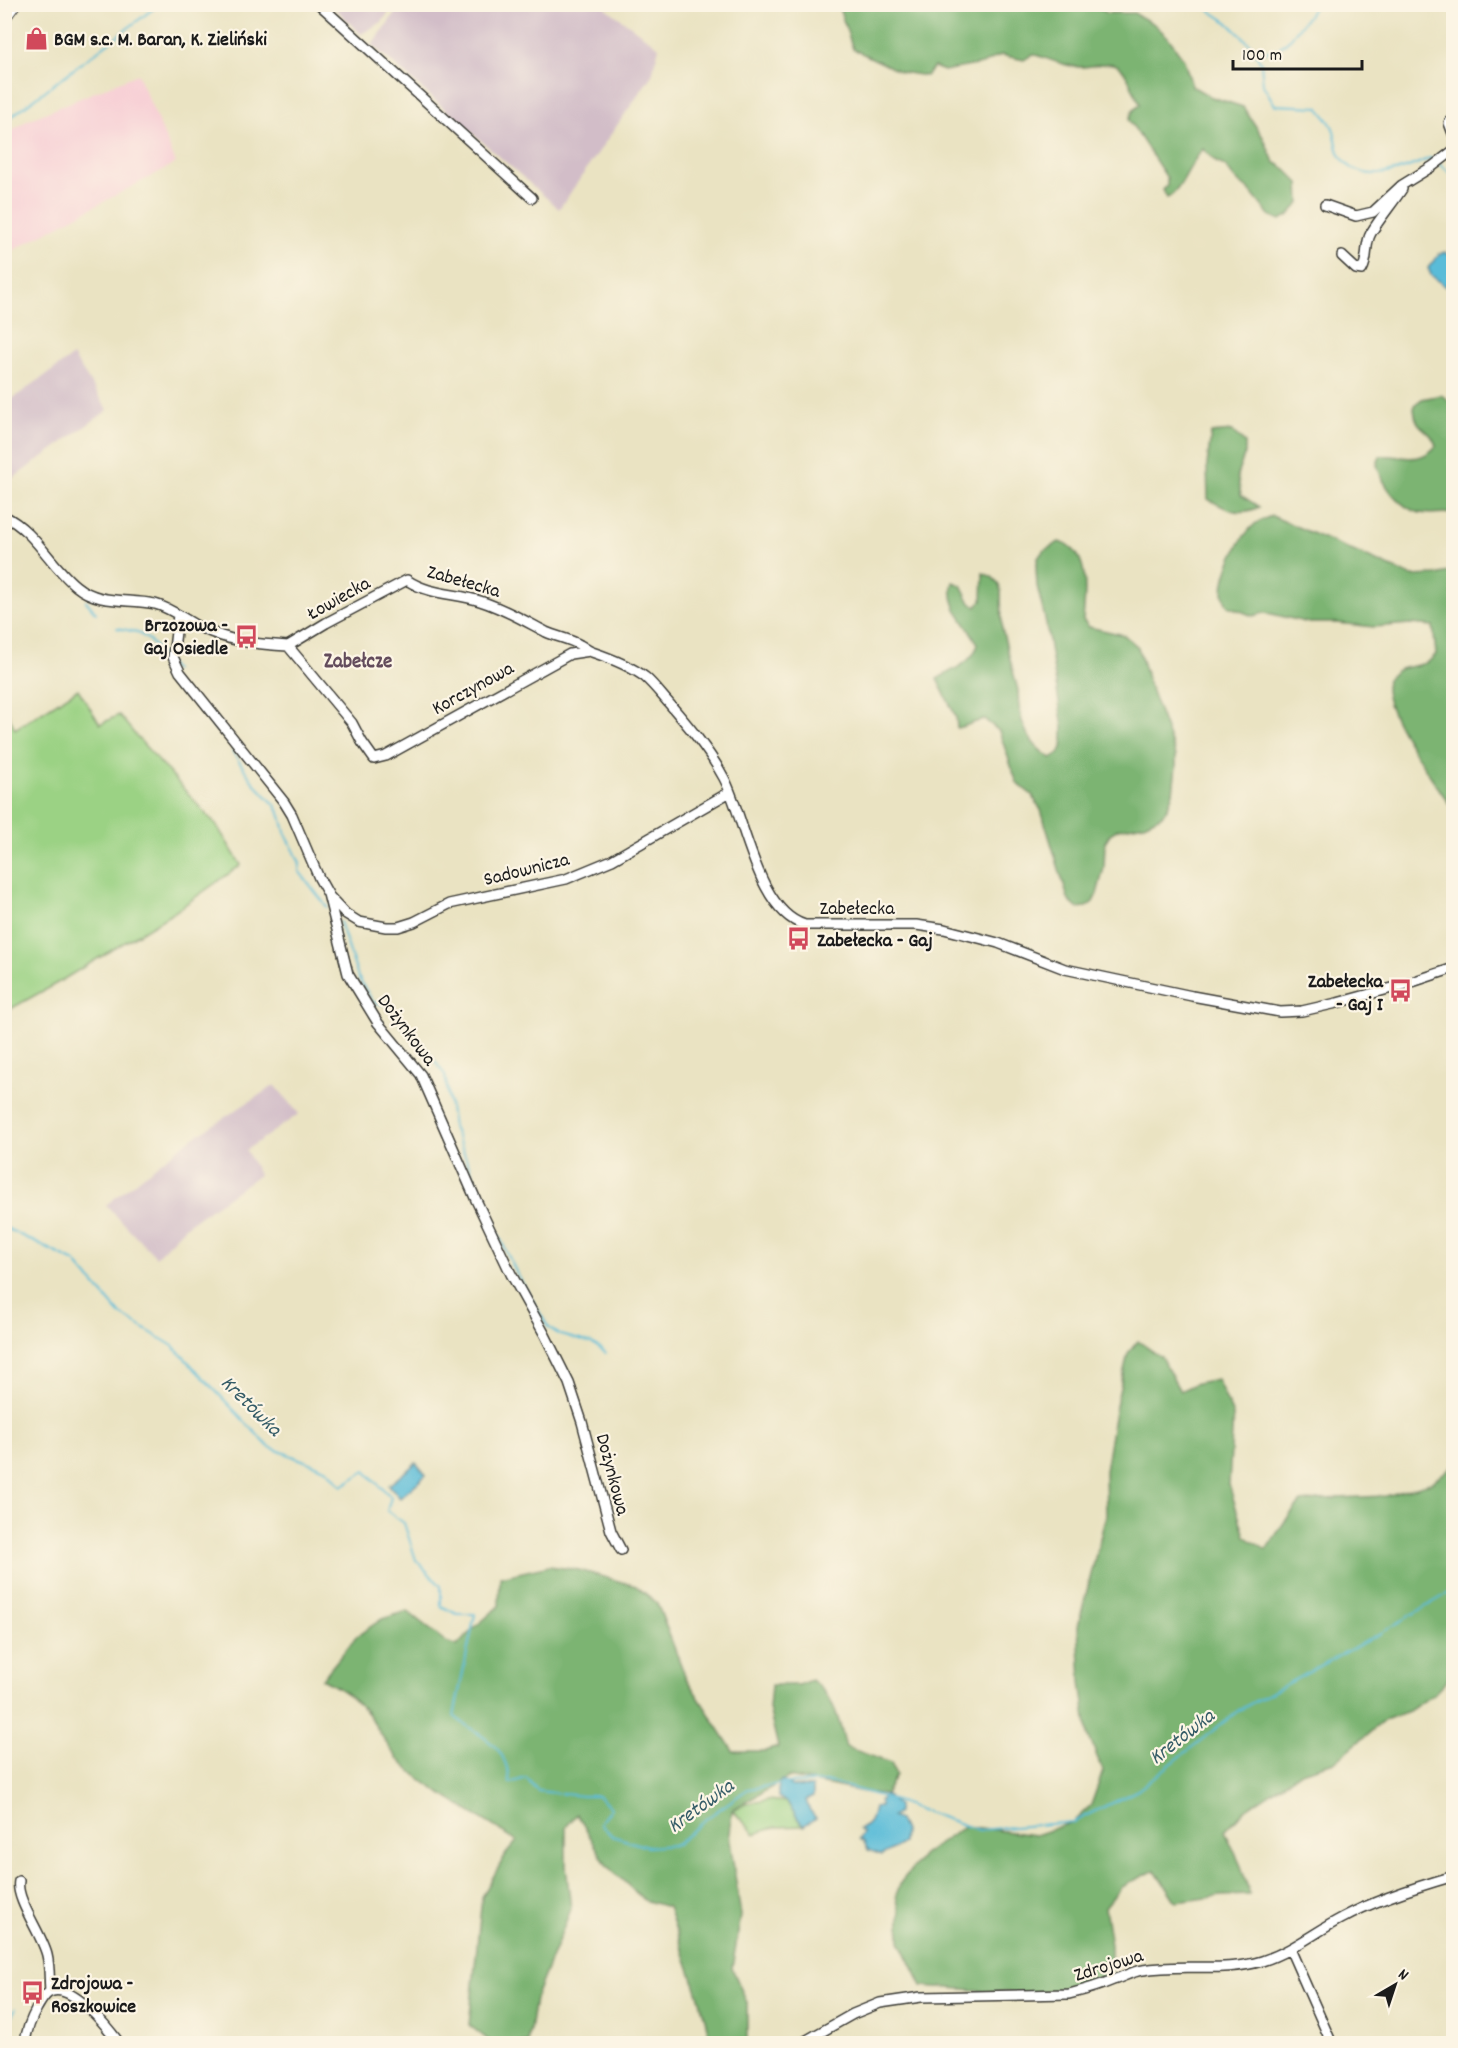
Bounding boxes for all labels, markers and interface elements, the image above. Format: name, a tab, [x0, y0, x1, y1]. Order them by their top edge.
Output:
shop icon: BGM s.c. M. Baran, K. Zieliński	[23, 25, 49, 51]
place label: BGM s.c. M. Baran, K. Zieliński	[54, 27, 267, 55]
scale bar	[1233, 33, 1362, 71]
text: 100 m	[1242, 44, 1282, 69]
street label: Zabełecka	[423, 559, 504, 607]
street label: Łowiecka	[302, 571, 377, 629]
place label: Brzozowa - Gaj Osiedle	[143, 613, 228, 664]
bus stop icon: Brzozowa - Gaj Osiedle	[233, 623, 259, 649]
district label: Zabełcze	[324, 648, 392, 678]
street label: Korczynowa	[427, 655, 520, 724]
street label: Sadownicza	[481, 847, 573, 895]
street label: Zabełecka	[819, 896, 895, 924]
bus stop icon: Zabełecka - Gaj	[786, 926, 812, 952]
place label: Zabełecka - Gaj	[817, 928, 933, 956]
place label: Zabełecka - Gaj I	[1308, 969, 1384, 1020]
bus stop icon: Zabełecka - Gaj I	[1388, 978, 1414, 1004]
street label: Dożynkowa	[369, 989, 442, 1073]
water label: Kretówka	[212, 1370, 288, 1445]
street label: Dożynkowa	[587, 1431, 636, 1519]
water label: Kretówka	[1144, 1702, 1223, 1774]
water label: Kretówka	[662, 1772, 742, 1842]
street label: Zdrojowa	[1071, 1943, 1147, 1991]
north arrow	[1365, 1955, 1425, 2015]
text: N	[1393, 1964, 1413, 1987]
place label: Zdrojowa - Roszkowice	[51, 1971, 136, 2022]
bus stop icon: Zdrojowa - Roszkowice	[20, 1980, 46, 2006]

